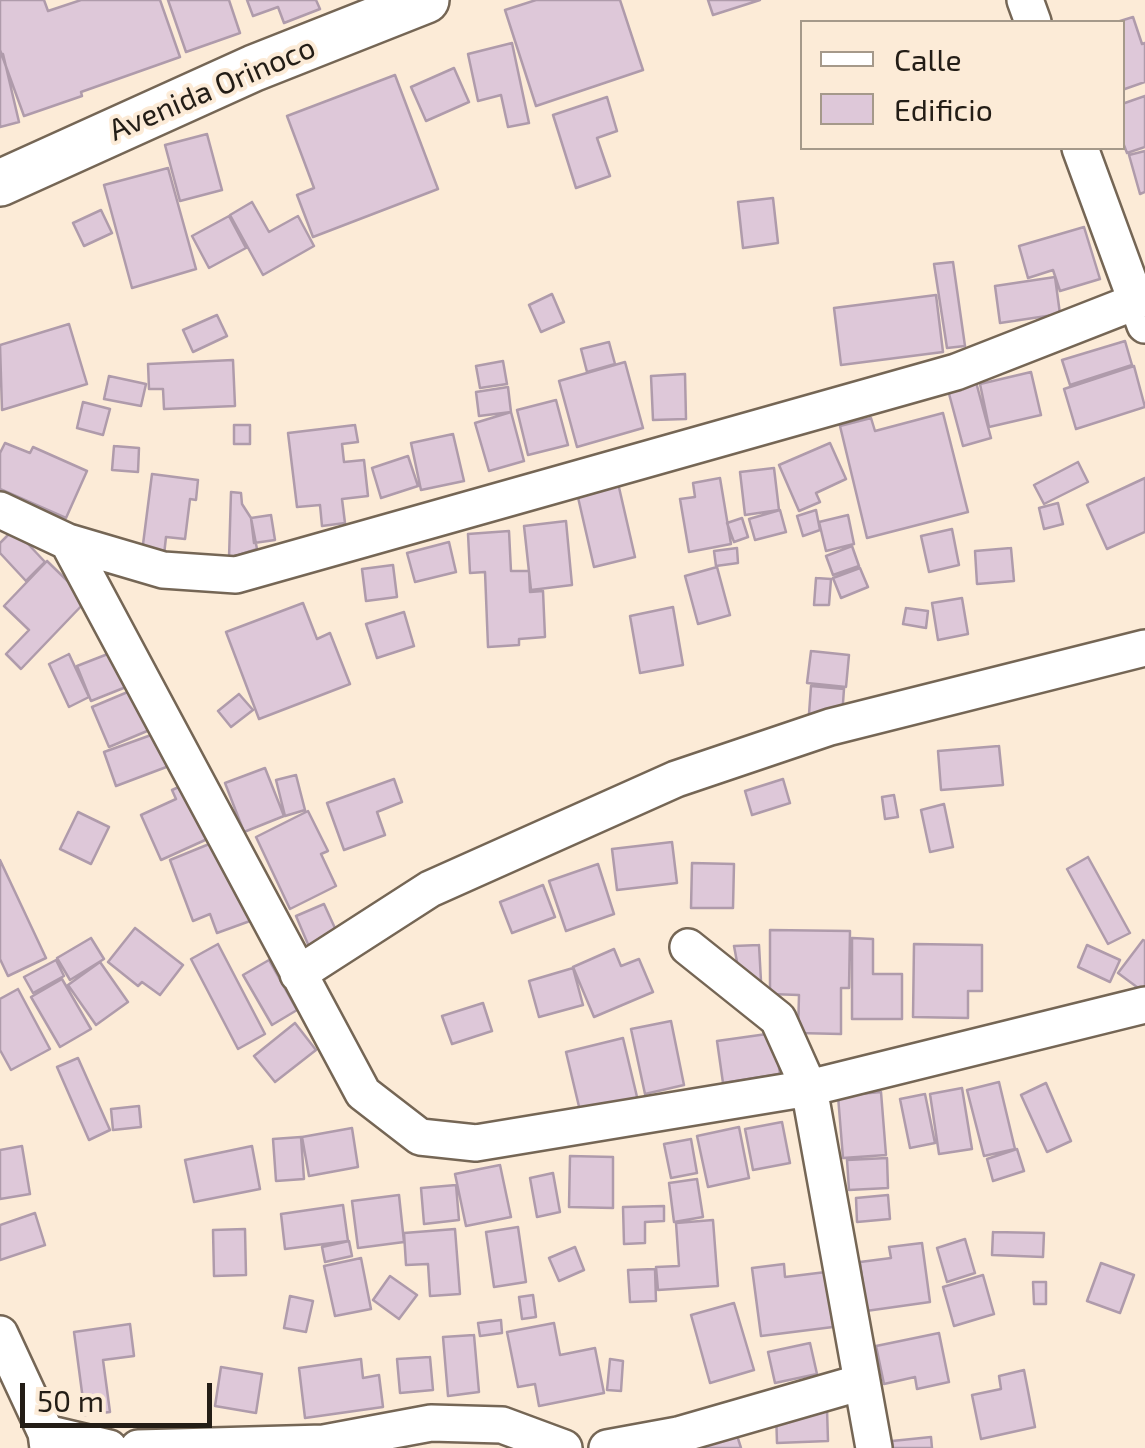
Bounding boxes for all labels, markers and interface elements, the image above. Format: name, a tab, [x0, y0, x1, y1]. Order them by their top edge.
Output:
legend	[800, 20, 1125, 150]
street label: Avenida Orinoco	[103, 29, 321, 149]
text: Calle	[894, 41, 962, 77]
text: Edificio	[894, 91, 993, 127]
scale bar	[25, 1363, 218, 1425]
text: 50 m	[37, 1382, 104, 1418]

